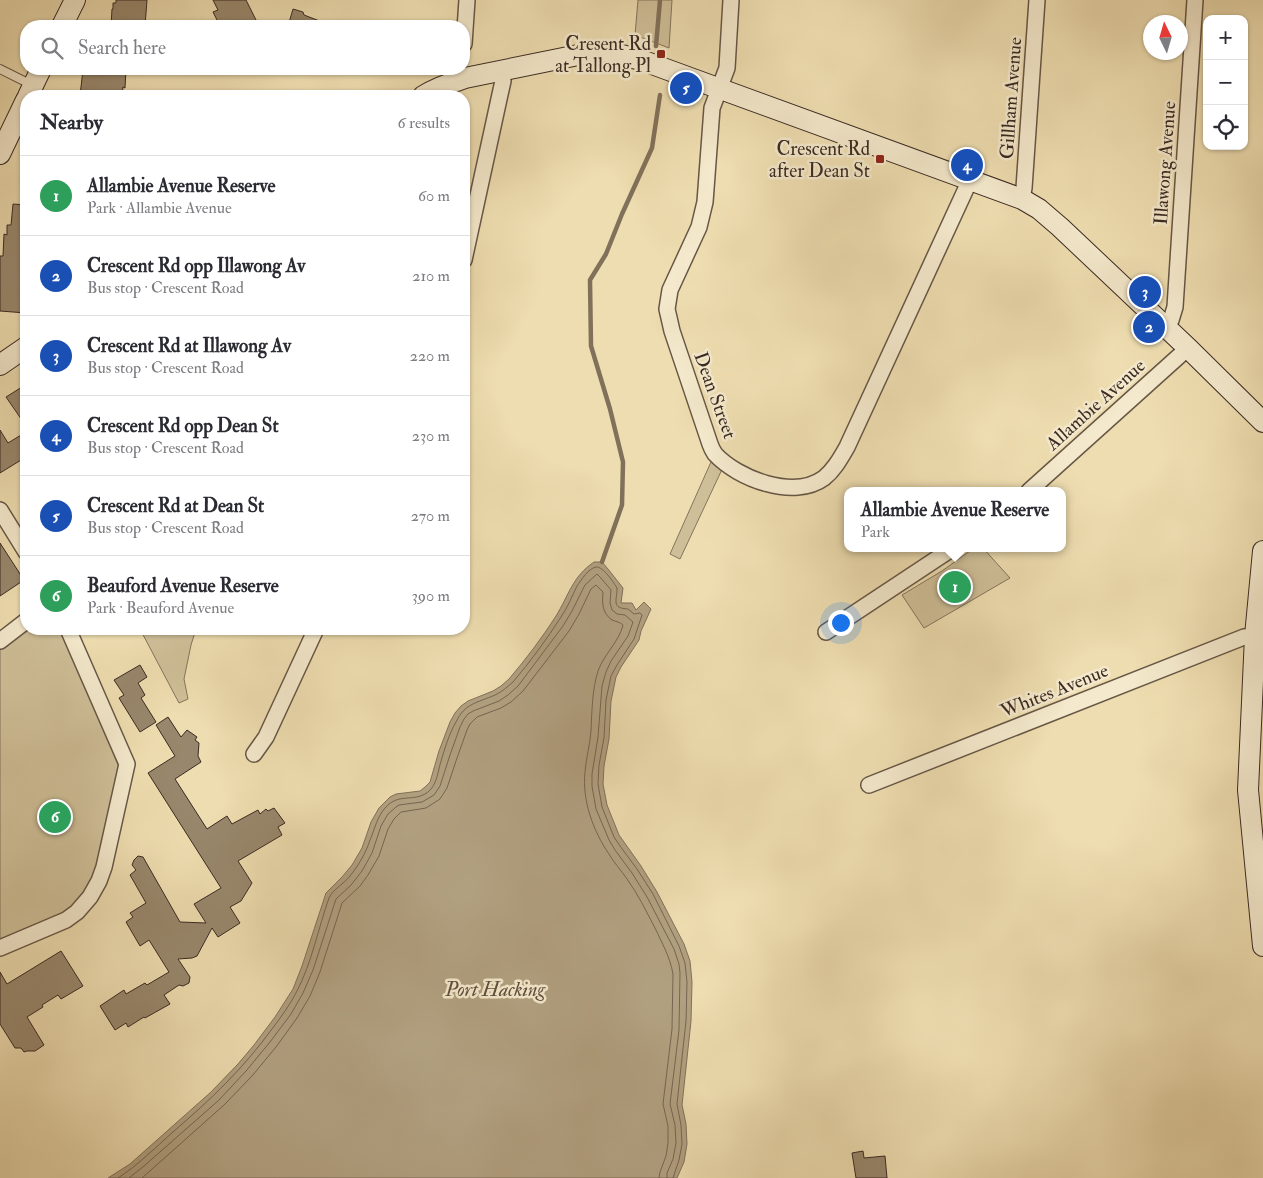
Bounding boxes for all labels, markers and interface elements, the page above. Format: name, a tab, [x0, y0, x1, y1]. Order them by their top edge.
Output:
north arrow	[1143, 15, 1188, 60]
map controls	[1203, 15, 1248, 150]
button: +	[1203, 15, 1248, 60]
search box	[20, 20, 470, 75]
place label: Cresent Rd at Tallong Pl	[555, 32, 652, 78]
icon: search	[38, 34, 66, 62]
text: Search here	[78, 36, 166, 60]
street label: Gillham Avenue	[995, 36, 1027, 160]
marker: Cresent Rd at Tallong Pl	[655, 48, 667, 60]
button: −	[1203, 60, 1248, 105]
pin: 5	[670, 69, 702, 107]
street label: Illawong Avenue	[1149, 100, 1181, 226]
button: locate	[1203, 105, 1248, 150]
text: Nearby	[40, 109, 103, 136]
text: 6 results	[398, 113, 450, 133]
place label: Crescent Rd after Dean St	[769, 137, 871, 183]
pin: 4	[951, 146, 983, 184]
marker: Crescent Rd after Dean St	[874, 153, 886, 165]
text: Allambie Avenue Reserve	[87, 174, 276, 198]
text: 1	[53, 186, 59, 206]
text: 60 m	[418, 186, 450, 206]
text: Park · Allambie Avenue	[87, 198, 232, 218]
text: Crescent Rd opp Illawong Av	[87, 254, 306, 278]
text: 2	[52, 266, 60, 286]
text: 210 m	[412, 266, 450, 286]
pin: 3	[1129, 273, 1161, 311]
text: Bus stop · Crescent Road	[87, 278, 244, 298]
pin: 2	[1133, 308, 1165, 346]
text: Crescent Rd at Illawong Av	[87, 334, 291, 358]
text: 3	[53, 346, 59, 366]
text: 220 m	[410, 346, 450, 366]
street label: Dean Street	[688, 349, 742, 442]
street label: Allambie Avenue	[1040, 354, 1150, 456]
text: Bus stop · Crescent Road	[87, 358, 244, 378]
text: Crescent Rd opp Dean St	[87, 414, 279, 438]
text: 4	[52, 426, 60, 446]
text: 230 m	[412, 426, 450, 446]
text: Bus stop · Crescent Road	[87, 438, 244, 458]
popup	[844, 487, 1066, 552]
text: Crescent Rd at Dean St	[87, 494, 264, 518]
text: Allambie Avenue Reserve	[861, 498, 1049, 522]
text: 5	[52, 506, 60, 526]
text: 270 m	[411, 506, 450, 526]
text: Bus stop · Crescent Road	[87, 518, 244, 538]
text: Park	[861, 522, 890, 542]
pin: 1	[939, 568, 971, 606]
text: Beauford Avenue Reserve	[87, 574, 279, 598]
text: 6	[52, 586, 60, 606]
text: 390 m	[412, 586, 450, 606]
text: Park · Beauford Avenue	[87, 598, 234, 618]
your location	[828, 610, 854, 636]
street label: Whites Avenue	[996, 658, 1112, 724]
pin: 6	[39, 798, 71, 836]
water label: Port Hacking	[444, 977, 547, 1002]

